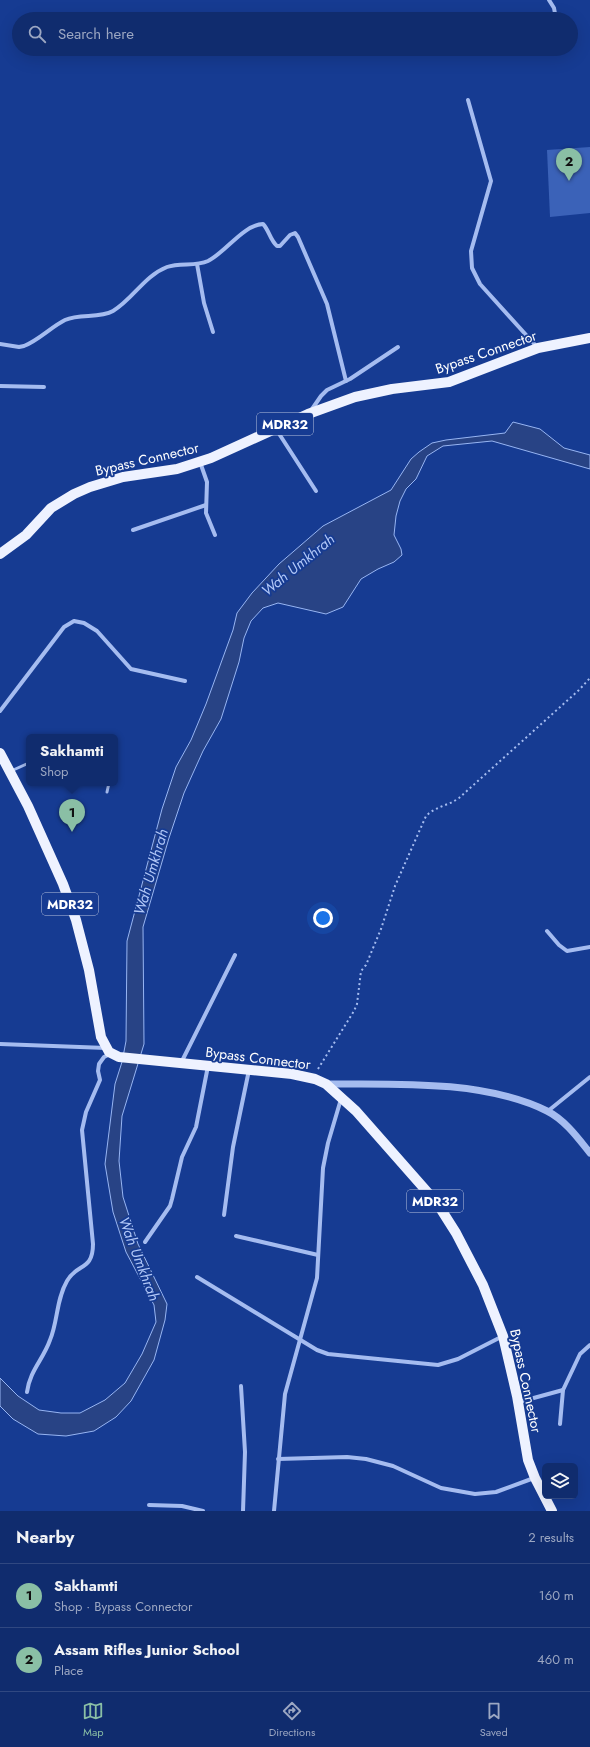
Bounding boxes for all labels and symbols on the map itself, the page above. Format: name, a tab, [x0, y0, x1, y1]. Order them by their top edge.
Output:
pin: 2	[556, 148, 582, 181]
street label: Bypass Connector	[433, 325, 539, 379]
road number: MDR32	[257, 413, 313, 435]
street label: Bypass Connector	[93, 437, 201, 481]
water label: Wah Umkhrah	[257, 529, 339, 601]
pin: 1	[59, 799, 85, 832]
water label: Wah Umkhrah	[128, 826, 174, 918]
road number: MDR32	[42, 893, 98, 915]
your location	[313, 908, 333, 928]
street label: Bypass Connector	[204, 1042, 312, 1074]
road number: MDR32	[407, 1190, 463, 1212]
water label: Wah Umkhrah	[113, 1214, 165, 1304]
street label: Bypass Connector	[505, 1327, 547, 1435]

